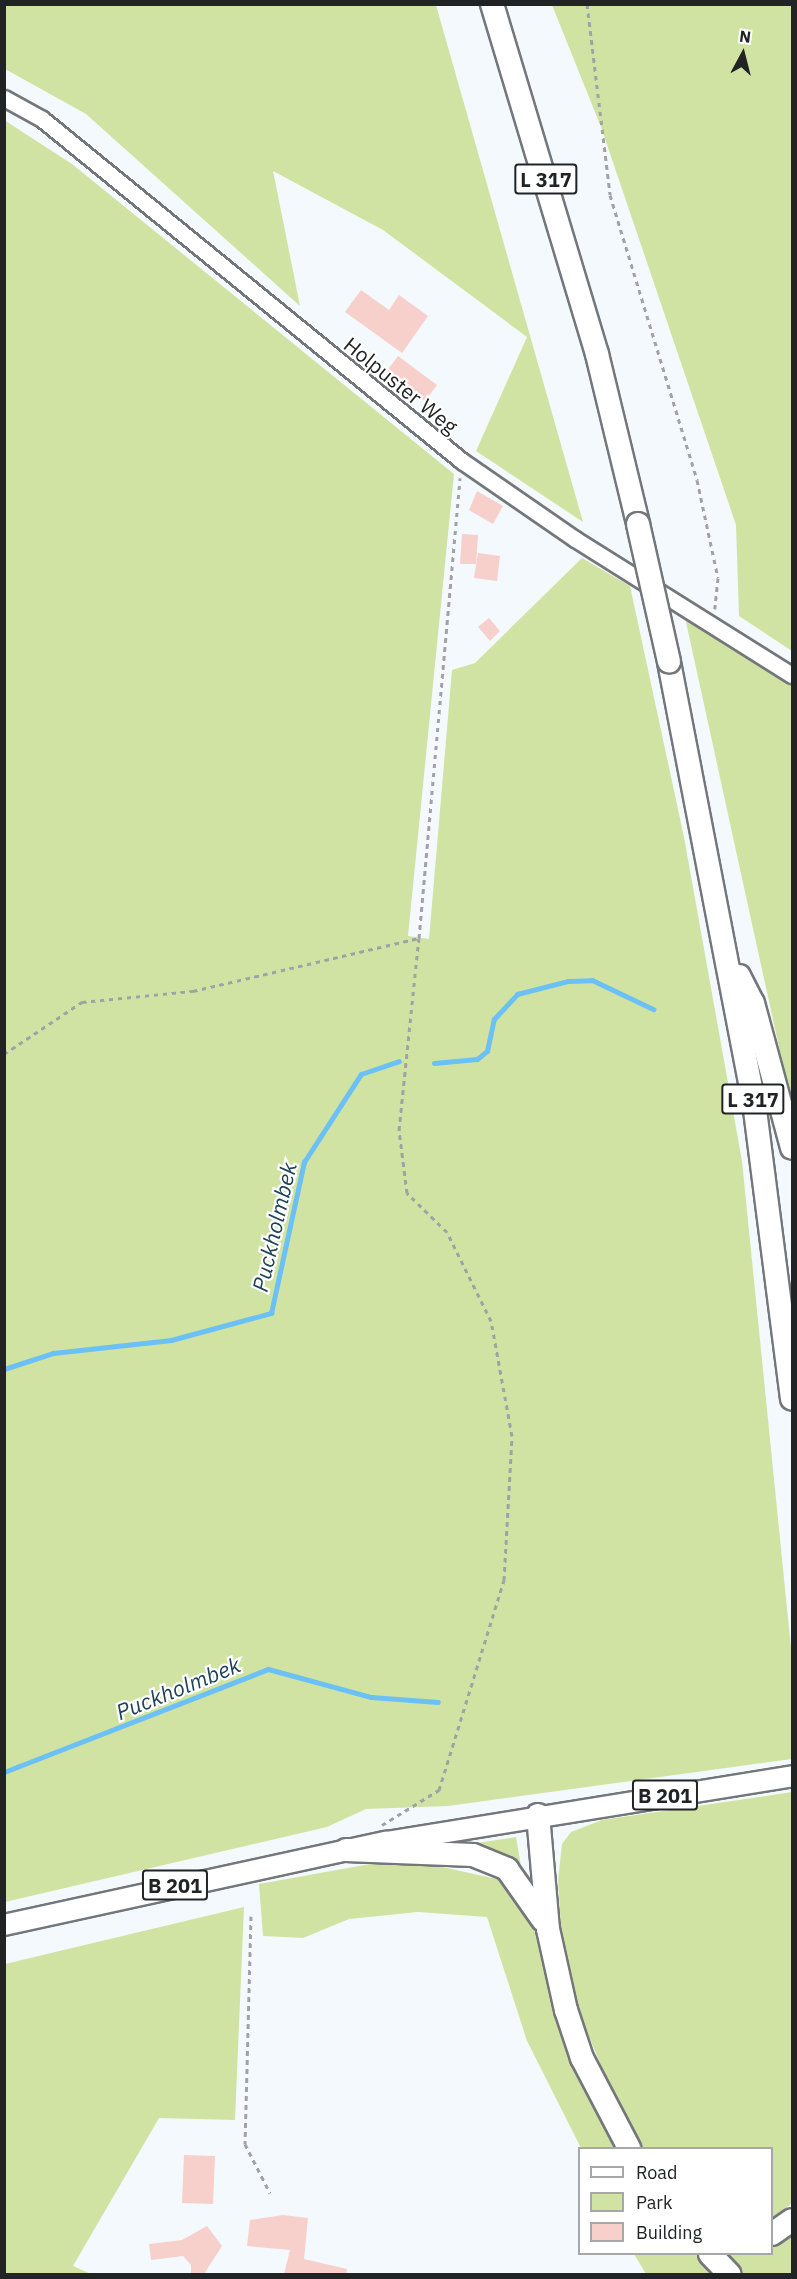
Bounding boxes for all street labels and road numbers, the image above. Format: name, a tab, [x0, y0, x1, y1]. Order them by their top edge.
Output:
road number: L 317	[513, 162, 579, 196]
street label: Holpuster Weg	[339, 331, 463, 439]
road number: L 317	[720, 1082, 786, 1116]
road number: B 201	[630, 1778, 700, 1812]
road number: B 201	[140, 1868, 210, 1902]

